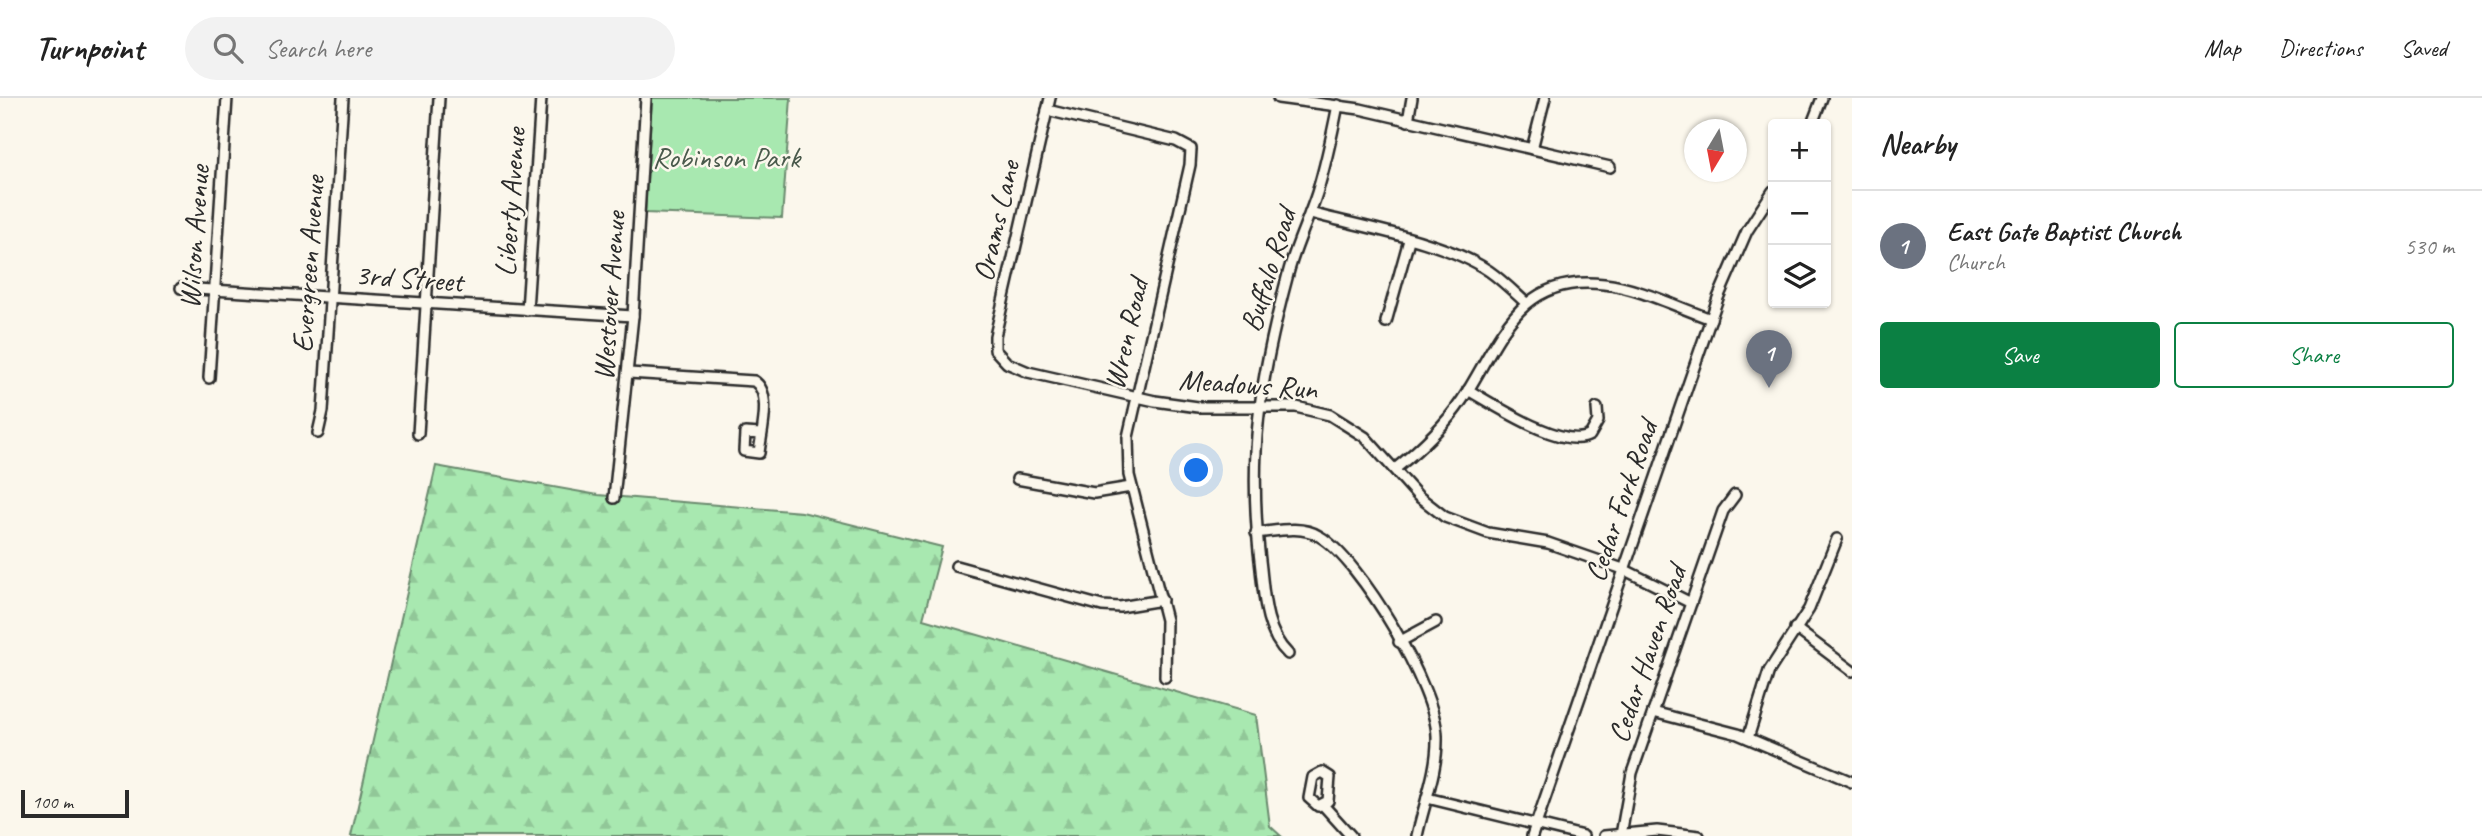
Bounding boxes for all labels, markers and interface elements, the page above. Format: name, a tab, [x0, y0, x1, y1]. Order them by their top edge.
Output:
search box	[185, 17, 675, 80]
text: Turnpoint	[35, 27, 143, 69]
icon: search	[209, 29, 247, 67]
text: Search here	[265, 32, 371, 65]
text: Map	[2204, 33, 2241, 63]
text: Directions	[2279, 33, 2362, 63]
text: Saved	[2400, 33, 2447, 63]
north arrow	[1684, 119, 1747, 182]
map controls	[1768, 119, 1831, 308]
button: +	[1768, 119, 1831, 182]
street label: Liberty Avenue	[486, 124, 534, 278]
text: Nearby	[1880, 125, 1956, 163]
park label: Robinson Park	[652, 138, 802, 176]
street label: Orams Lane	[964, 155, 1029, 285]
street label: Wilson Avenue	[170, 162, 218, 310]
street label: Evergreen Avenue	[283, 172, 333, 354]
button: −	[1768, 182, 1831, 245]
street label: Buffalo Road	[1231, 200, 1306, 336]
street label: Westover Avenue	[584, 208, 634, 382]
text: East Gate Baptist Church	[1947, 215, 2181, 248]
text: 1	[1898, 232, 1908, 261]
text: 530 m	[2405, 232, 2454, 261]
button: layers	[1768, 245, 1831, 308]
text: Church	[1947, 248, 2005, 277]
street label: 3rd Street	[354, 255, 467, 301]
street label: Wren Road	[1095, 271, 1158, 393]
button: Save	[1880, 322, 2160, 388]
button: Share	[2174, 322, 2454, 388]
pin: 1	[1746, 330, 1792, 388]
street label: Meadows Run	[1178, 360, 1320, 408]
street label: Cedar Fork Road	[1576, 412, 1668, 586]
your location	[1179, 453, 1213, 487]
street label: Cedar Haven Road	[1599, 556, 1696, 748]
scale bar	[21, 787, 130, 819]
text: 100 m	[32, 790, 73, 814]

